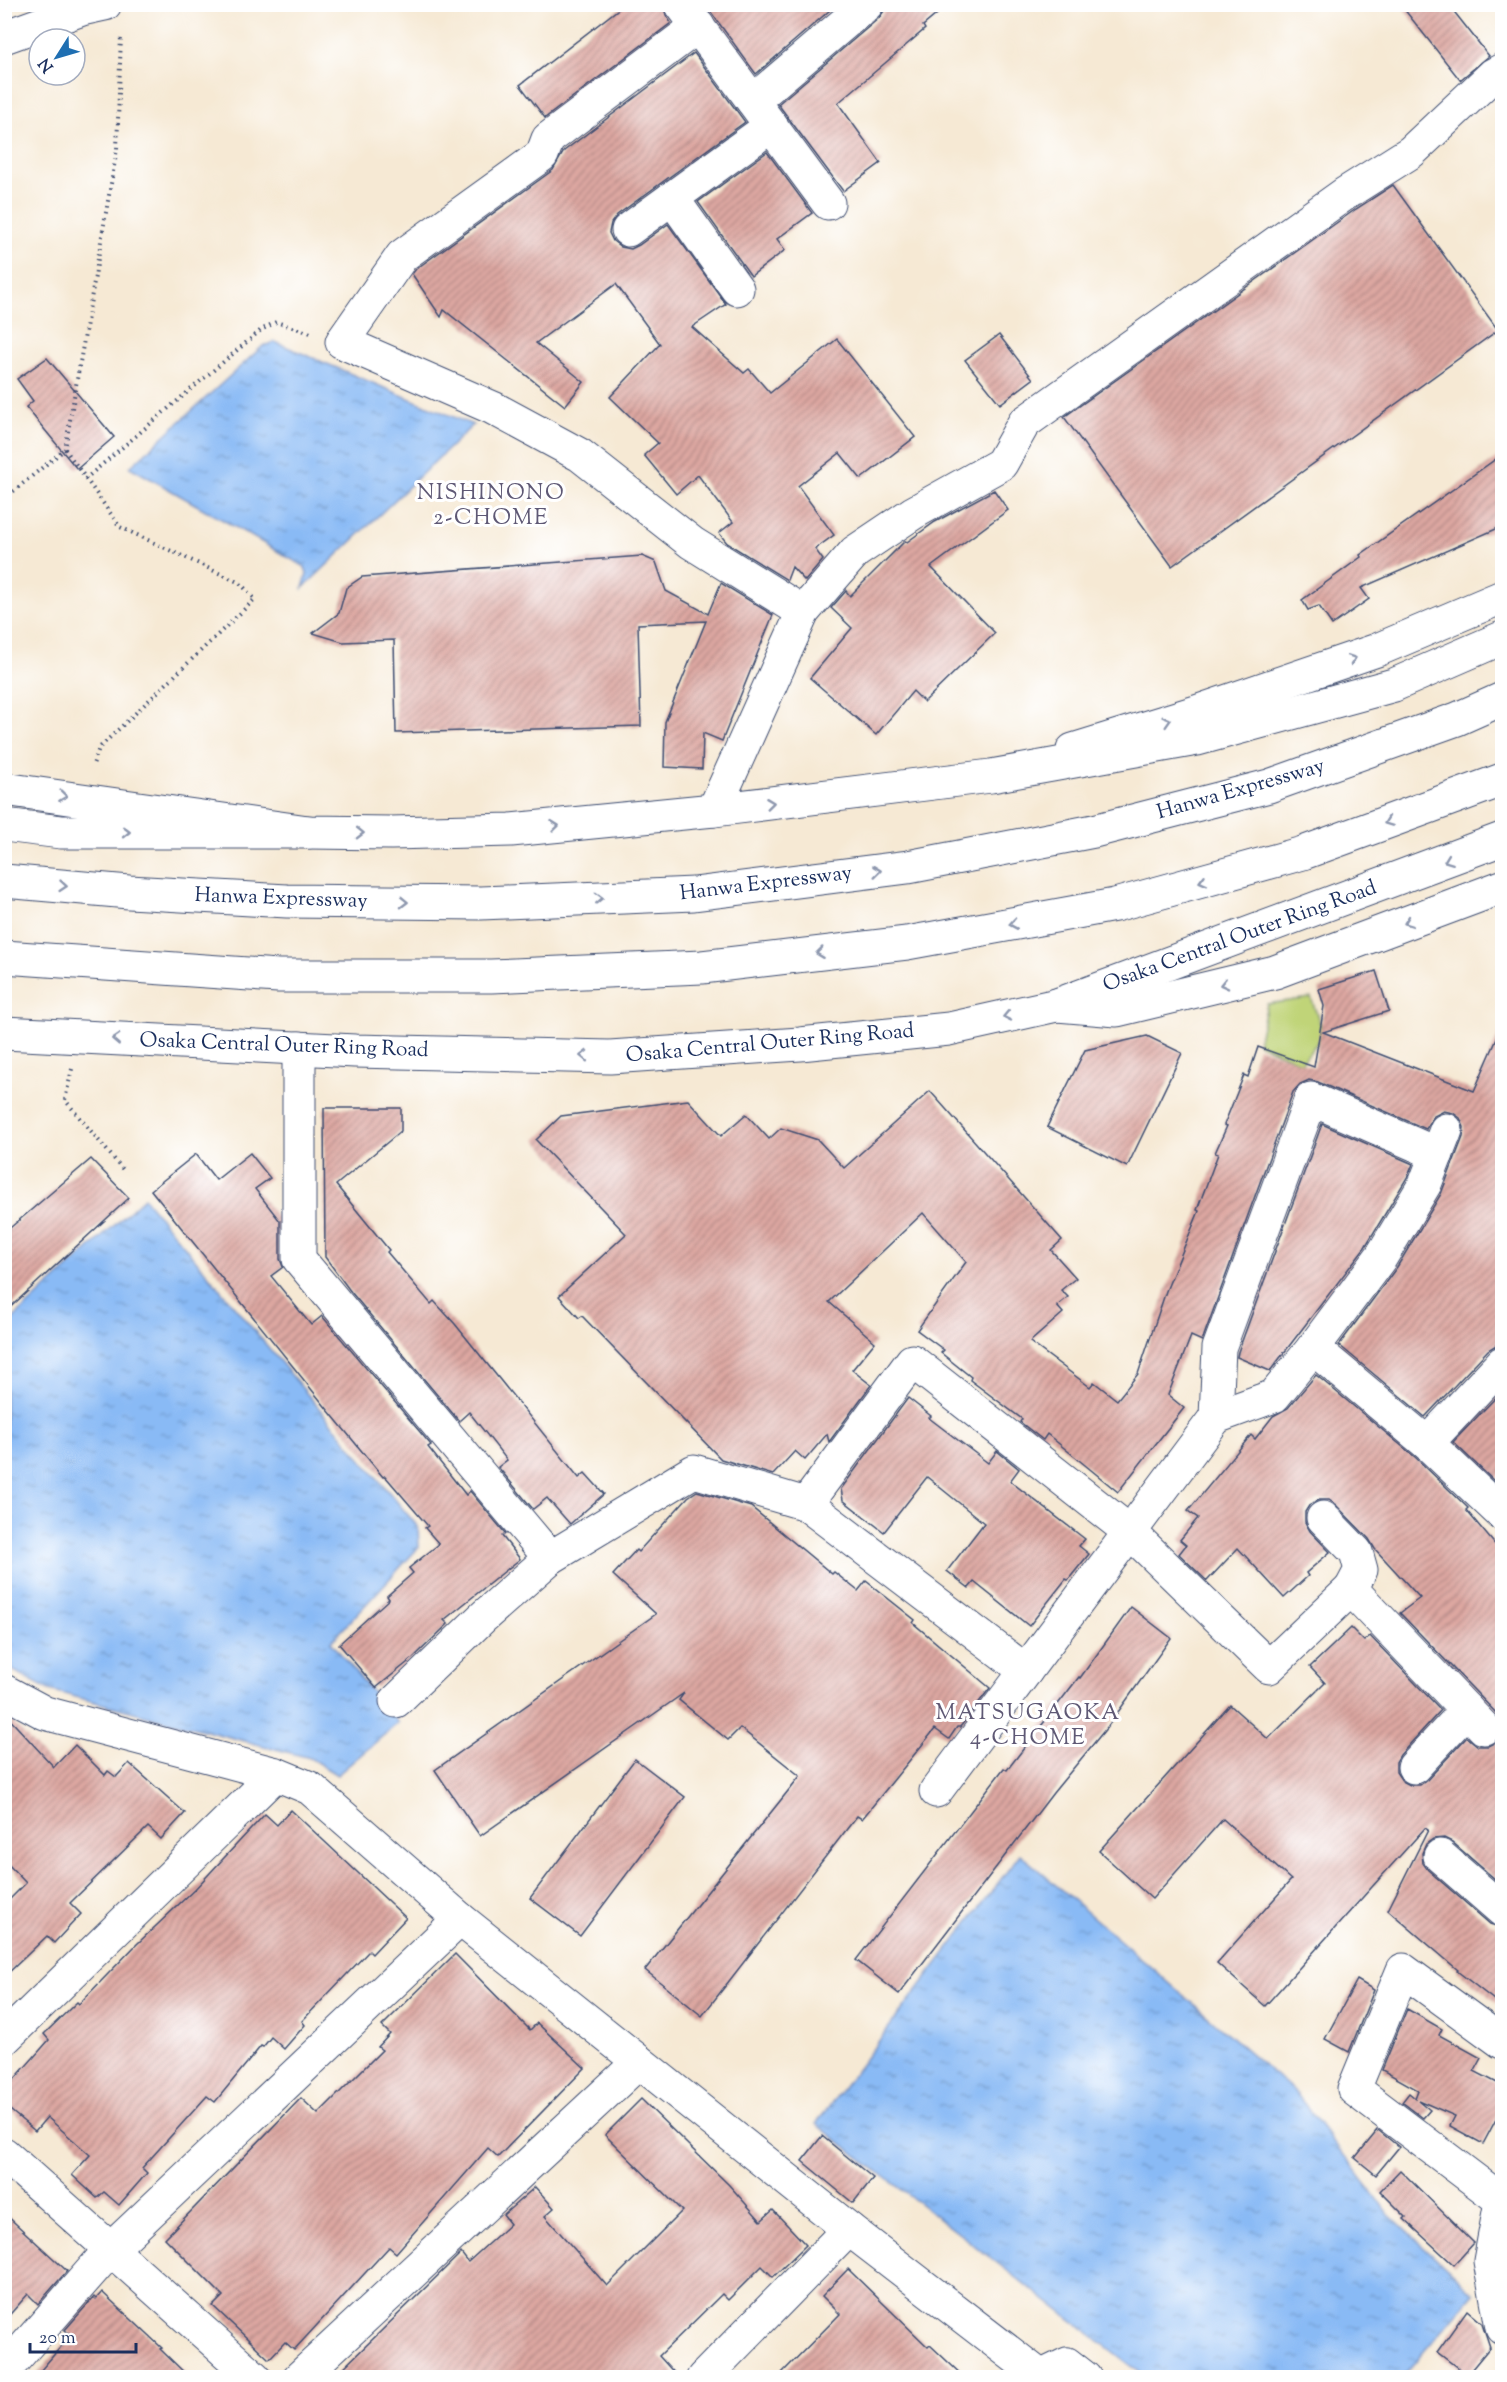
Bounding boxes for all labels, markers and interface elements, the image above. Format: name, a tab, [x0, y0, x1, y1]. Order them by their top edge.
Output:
north arrow	[27, 27, 87, 87]
text: N	[34, 52, 60, 77]
district label: NISHINONO 2-CHOME	[417, 478, 565, 535]
one-way arrow	[1346, 653, 1356, 666]
one-way arrow	[1161, 716, 1172, 728]
street label: Hanwa Expressway	[1154, 752, 1329, 828]
one-way arrow	[58, 790, 67, 802]
one-way arrow	[765, 798, 774, 810]
one-way arrow	[1384, 815, 1395, 827]
one-way arrow	[550, 820, 559, 833]
one-way arrow	[121, 826, 130, 838]
one-way arrow	[355, 826, 364, 839]
one-way arrow	[1443, 853, 1454, 865]
street label: Hanwa Expressway	[678, 858, 854, 909]
one-way arrow	[872, 865, 881, 878]
street label: Osaka Central Outer Ring Road	[1099, 873, 1381, 1001]
one-way arrow	[1198, 874, 1209, 886]
one-way arrow	[58, 879, 67, 892]
street label: Hanwa Expressway	[194, 881, 369, 917]
one-way arrow	[595, 892, 604, 905]
one-way arrow	[400, 896, 409, 908]
one-way arrow	[1403, 915, 1414, 928]
one-way arrow	[1008, 917, 1018, 930]
one-way arrow	[815, 946, 825, 959]
one-way arrow	[1219, 977, 1229, 990]
one-way arrow	[1003, 1009, 1013, 1022]
street label: Osaka Central Outer Ring Road	[625, 1016, 916, 1072]
street label: Osaka Central Outer Ring Road	[139, 1026, 429, 1066]
one-way arrow	[112, 1032, 121, 1045]
one-way arrow	[580, 1050, 589, 1062]
district label: MATSUGAOKA 4-CHOME	[936, 1698, 1121, 1755]
scale bar	[30, 2316, 136, 2354]
text: 20 m	[39, 2326, 76, 2352]

